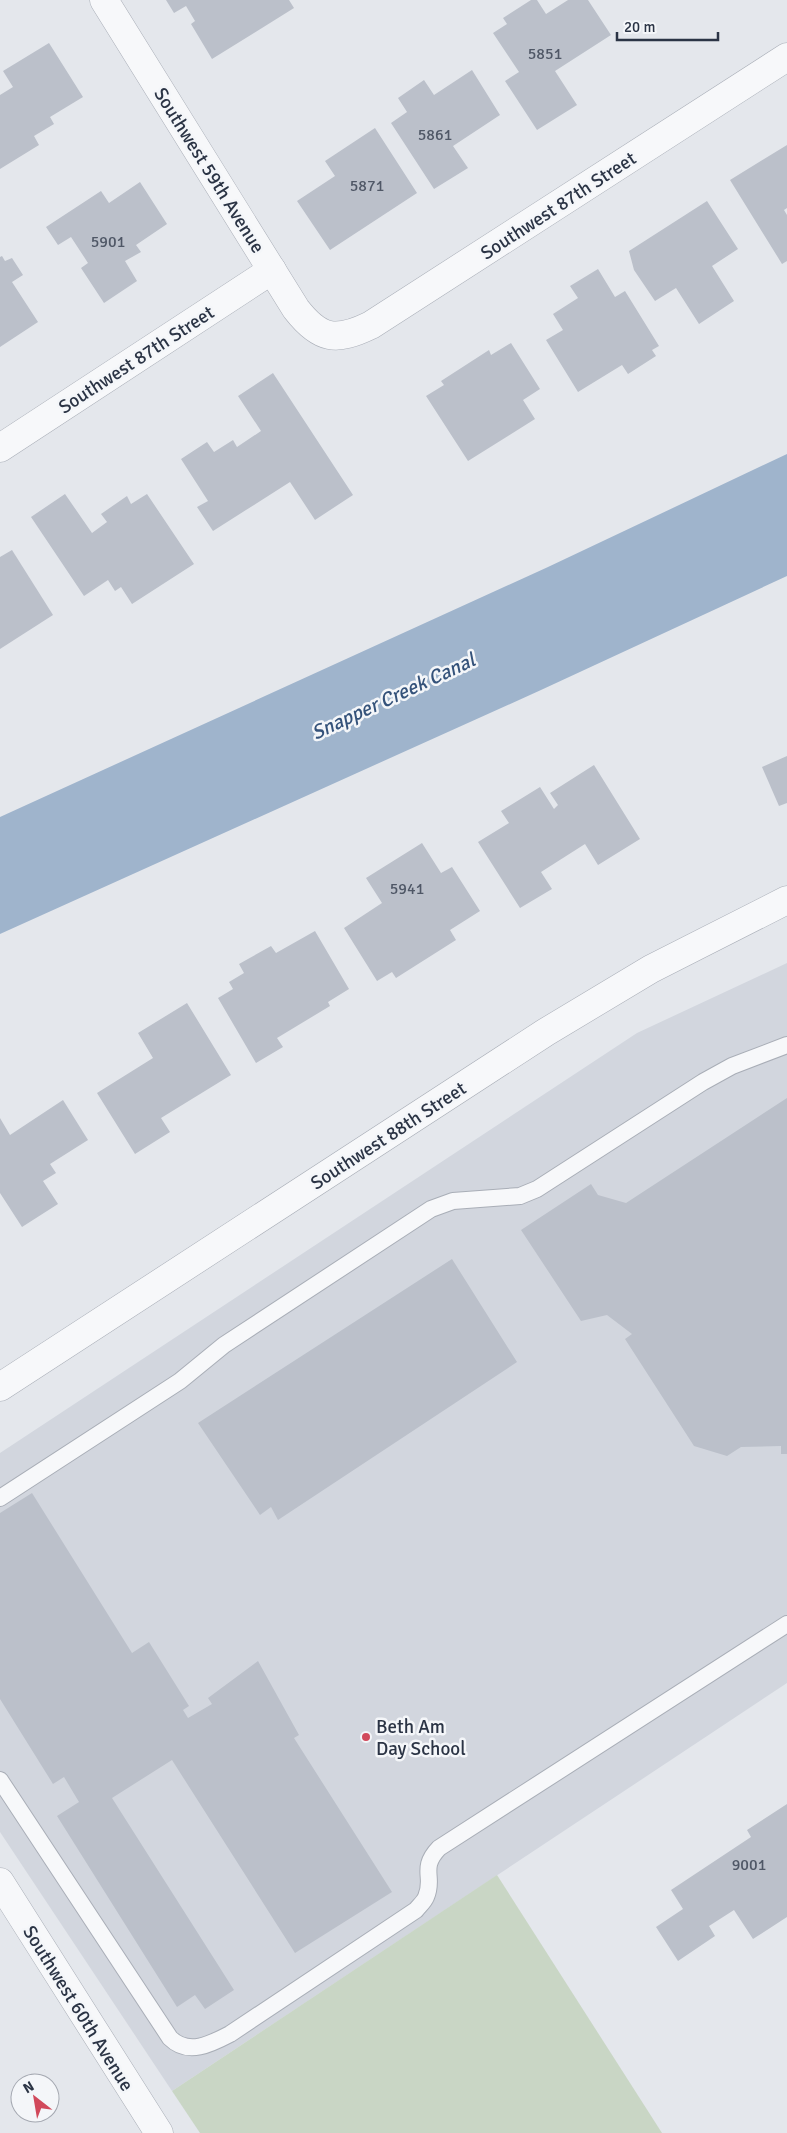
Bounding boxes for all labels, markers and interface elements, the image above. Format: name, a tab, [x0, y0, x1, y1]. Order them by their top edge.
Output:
scale bar	[617, 10, 718, 42]
text: 20 m	[624, 18, 655, 36]
house number: 5851	[528, 44, 562, 64]
street label: Southwest 59th Avenue	[148, 83, 270, 258]
house number: 5861	[418, 125, 452, 145]
street label: Southwest 87th Street	[476, 146, 641, 265]
house number: 5871	[350, 176, 384, 196]
house number: 5901	[91, 232, 125, 252]
street label: Southwest 87th Street	[54, 300, 219, 419]
water label: Snapper Creek Canal	[307, 647, 481, 745]
house number: 5941	[390, 879, 424, 899]
street label: Southwest 88th Street	[306, 1076, 471, 1195]
place label: Beth Am Day School	[376, 1715, 466, 1761]
marker: Beth Am Day School	[360, 1731, 372, 1743]
house number: 9001	[732, 1855, 766, 1875]
street label: Southwest 60th Avenue	[17, 1921, 139, 2096]
north arrow	[10, 2073, 60, 2123]
text: N	[20, 2077, 37, 2097]

